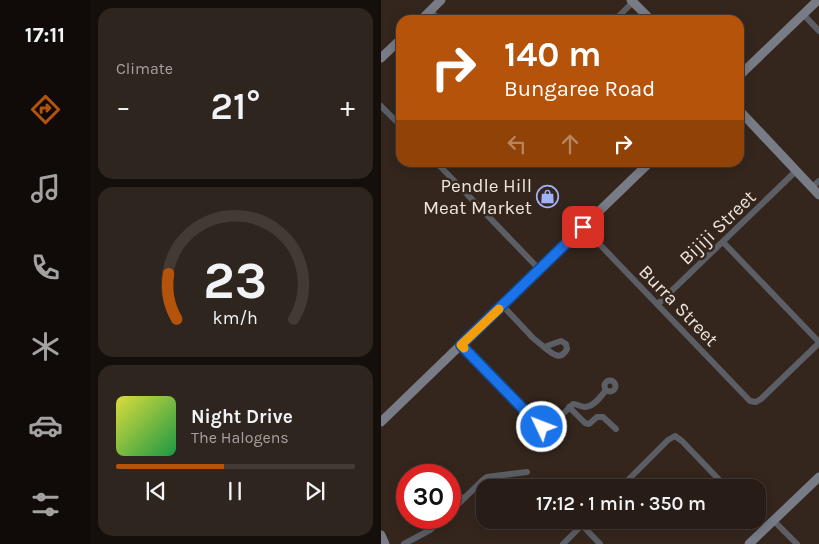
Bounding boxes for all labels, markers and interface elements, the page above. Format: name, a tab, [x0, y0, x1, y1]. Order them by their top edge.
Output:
text: 17:11	[25, 22, 65, 48]
text: 140 m	[504, 34, 602, 75]
icon: right	[421, 35, 486, 100]
text: Climate	[116, 59, 173, 78]
text: Bungaree Road	[504, 76, 655, 102]
text: 21°	[210, 84, 261, 129]
text: −	[116, 90, 131, 123]
text: +	[340, 90, 355, 123]
icon: directions	[28, 92, 63, 127]
icon: left	[503, 130, 531, 158]
icon: ahead	[556, 130, 584, 158]
icon: right	[609, 130, 637, 158]
icon: music	[28, 171, 63, 206]
place label: Pendle Hill Meat Market	[423, 175, 532, 219]
shop icon: Pendle Hill Meat Market	[536, 184, 560, 208]
street label: Bijiji Street	[675, 186, 760, 269]
pin	[562, 206, 604, 248]
icon: arrive	[569, 213, 597, 241]
icon: phone	[28, 250, 63, 285]
text: 23	[204, 250, 267, 311]
street label: Burra Street	[634, 261, 722, 351]
text: km/h	[213, 308, 258, 329]
icon: climate	[28, 329, 63, 364]
position arrow	[515, 400, 567, 452]
text: Night Drive	[191, 406, 293, 428]
icon: car	[28, 408, 63, 443]
text: The Halogens	[191, 428, 289, 447]
speed limit sign: 30	[396, 464, 461, 529]
icon: previous	[142, 477, 170, 505]
icon: pause	[221, 477, 249, 505]
icon: next	[301, 477, 329, 505]
icon: filters	[28, 487, 63, 522]
text: 17:12 · 1 min · 350 m	[536, 493, 706, 515]

